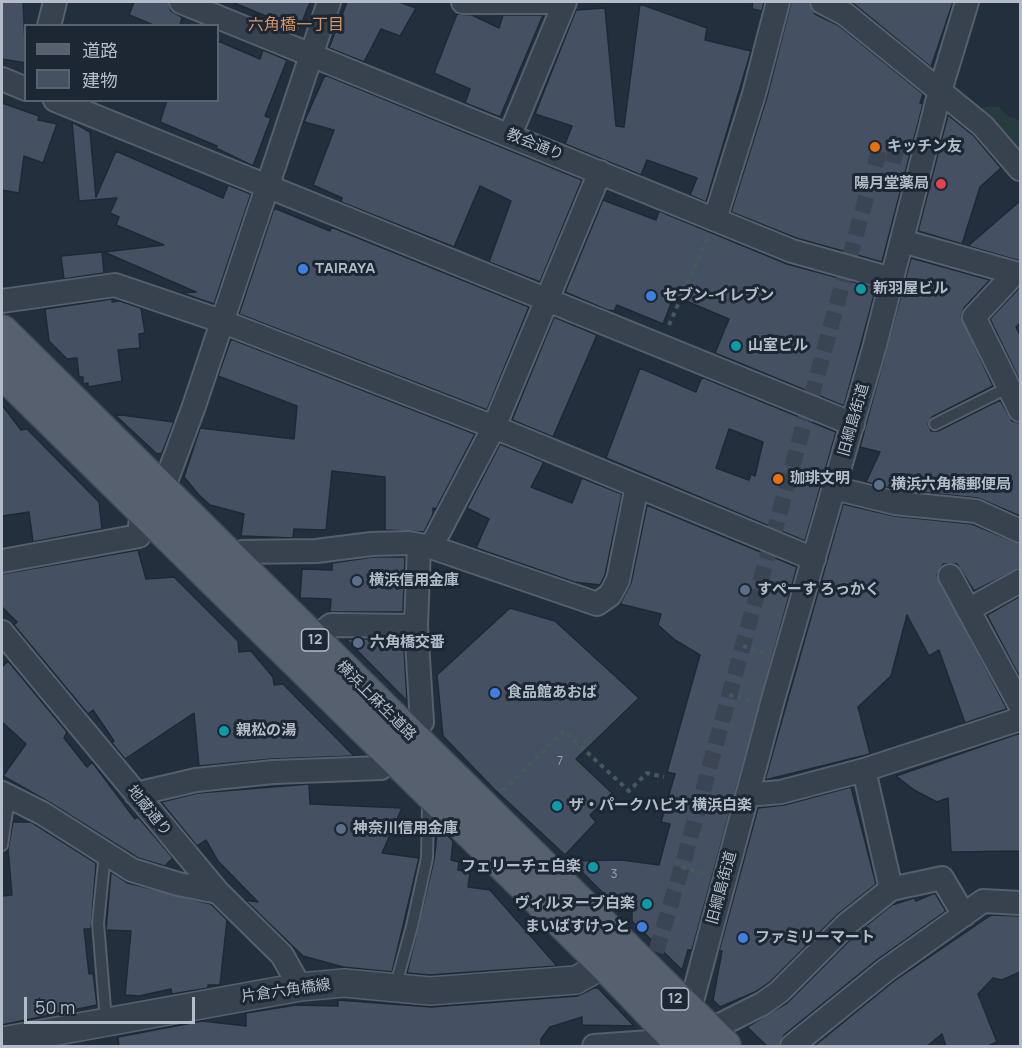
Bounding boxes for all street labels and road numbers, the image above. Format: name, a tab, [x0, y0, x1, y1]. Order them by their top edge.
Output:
street label: 教会通り	[504, 125, 566, 165]
street label: 旧綱島街道	[835, 381, 873, 459]
road number: 12	[302, 629, 328, 651]
street label: 横浜上麻生道路	[333, 658, 419, 744]
street label: 地蔵通り	[123, 782, 175, 840]
street label: 旧綱島街道	[704, 849, 740, 927]
street label: 片倉六角橋線	[240, 976, 332, 1006]
road number: 12	[662, 988, 688, 1010]

